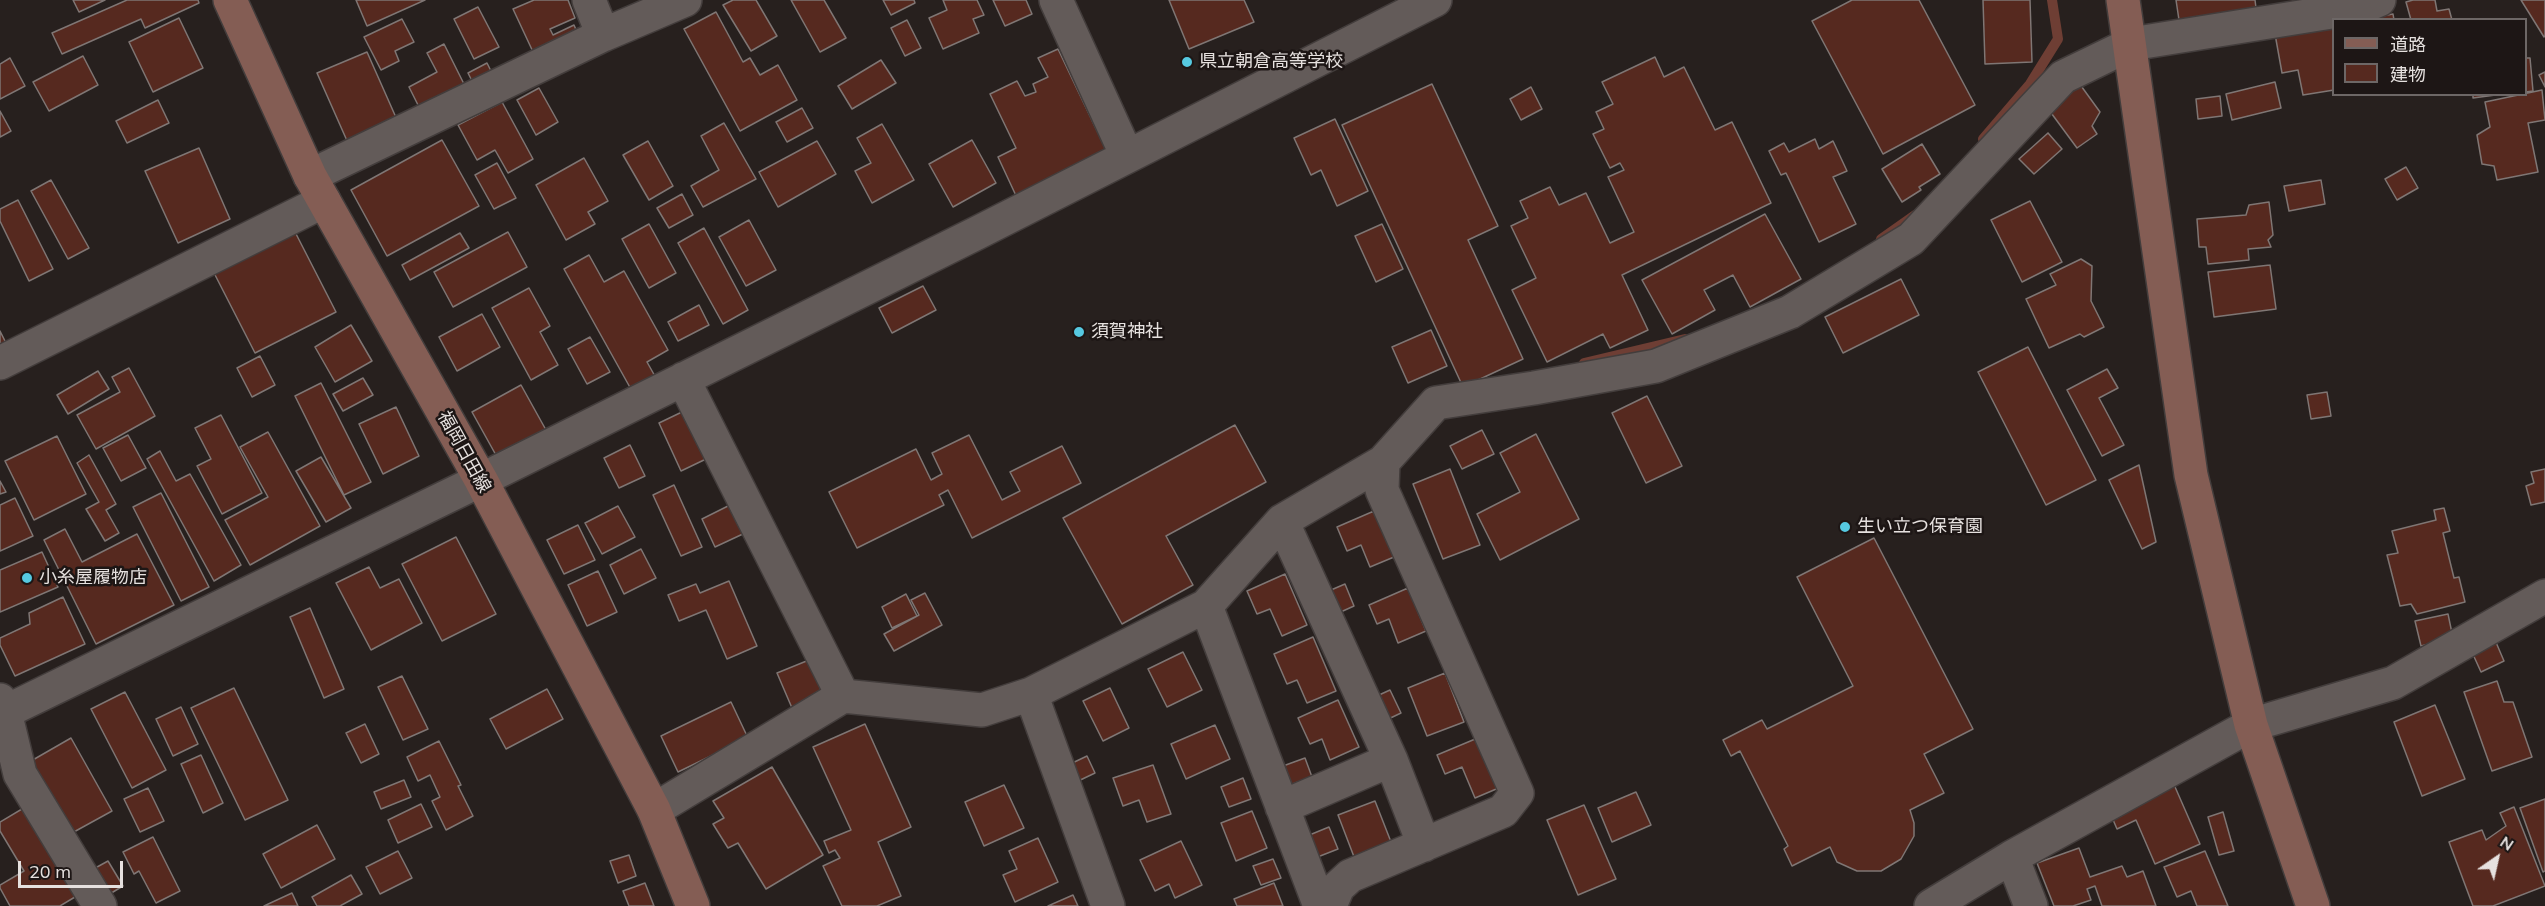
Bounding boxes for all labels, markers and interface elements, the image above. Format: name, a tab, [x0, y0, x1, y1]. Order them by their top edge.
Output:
legend	[2332, 18, 2527, 96]
text: 道路	[2390, 33, 2426, 56]
place label: 県立朝倉高等学校	[1199, 51, 1343, 73]
marker: 県立朝倉高等学校	[1180, 55, 1194, 69]
text: 建物	[2390, 63, 2426, 86]
place label: 須賀神社	[1091, 321, 1163, 343]
marker: 須賀神社	[1072, 325, 1086, 339]
street label: 福岡日田線	[433, 407, 495, 497]
place label: 生い立つ保育園	[1857, 516, 1983, 538]
marker: 生い立つ保育園	[1838, 520, 1852, 534]
place label: 小糸屋履物店	[39, 567, 147, 589]
marker: 小糸屋履物店	[20, 571, 34, 585]
north arrow	[2467, 828, 2527, 888]
text: N	[2496, 831, 2518, 855]
scale bar	[21, 849, 126, 887]
text: 20 m	[29, 860, 71, 883]

